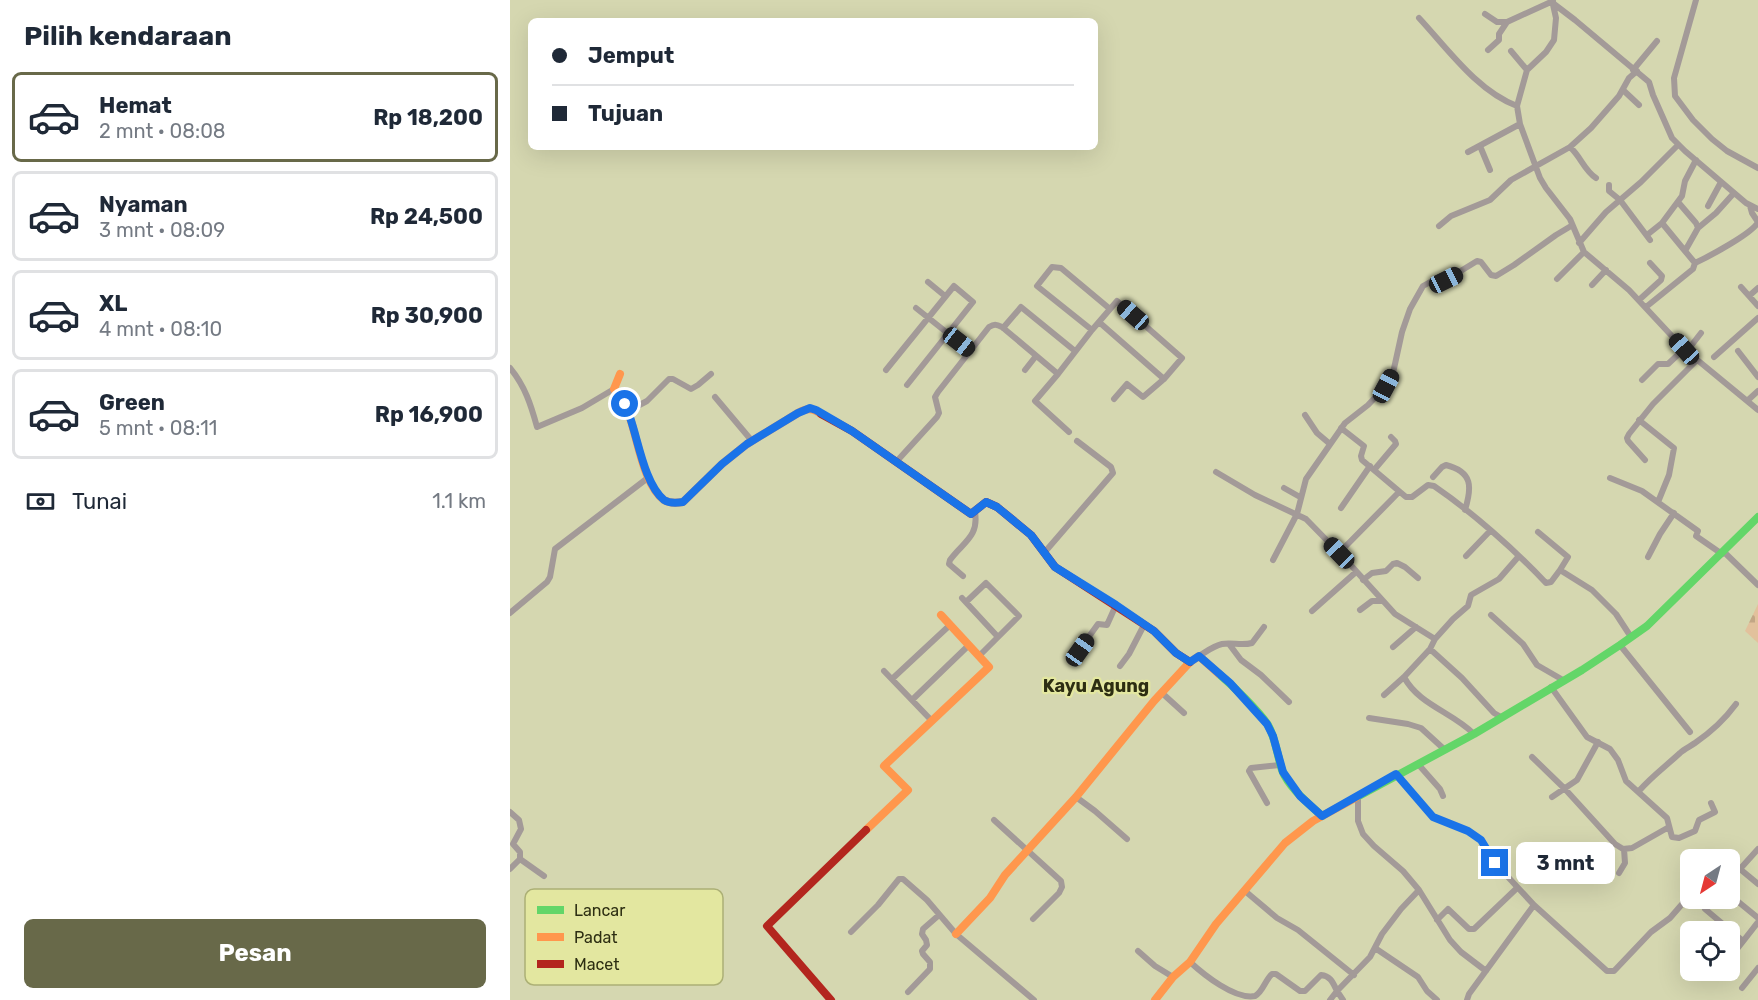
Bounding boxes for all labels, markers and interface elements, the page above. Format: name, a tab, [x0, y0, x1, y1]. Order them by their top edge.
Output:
text: Pilih kendaraan	[24, 20, 232, 52]
text: Jemput	[588, 42, 674, 69]
icon: car	[27, 90, 81, 144]
text: Hemat	[99, 92, 172, 119]
text: Tujuan	[588, 100, 663, 127]
text: Rp 18,200	[373, 104, 483, 131]
text: 2 mnt · 08:08	[99, 119, 226, 143]
icon: car	[27, 189, 81, 243]
text: Nyaman	[99, 191, 188, 218]
text: Rp 24,500	[370, 203, 483, 230]
text: 3 mnt · 08:09	[99, 218, 225, 242]
car	[1426, 264, 1466, 296]
icon: car	[27, 288, 81, 342]
text: XL	[99, 290, 127, 317]
car	[1114, 296, 1152, 334]
text: Rp 30,900	[371, 302, 483, 329]
text: 4 mnt · 08:10	[99, 317, 222, 341]
car	[939, 324, 979, 360]
car	[1665, 330, 1703, 368]
car	[1370, 366, 1402, 406]
icon: car	[27, 387, 81, 441]
text: Green	[99, 389, 165, 416]
route start	[611, 390, 638, 417]
text: Rp 16,900	[375, 401, 483, 428]
text: 5 mnt · 08:11	[99, 416, 217, 440]
icon: cash	[24, 485, 57, 518]
text: Tunai	[72, 488, 127, 515]
text: 1.1 km	[432, 489, 486, 513]
car	[1320, 534, 1358, 572]
car	[1062, 630, 1098, 670]
district label: Kayu Agung	[1043, 675, 1149, 697]
callout: 3 mnt	[1516, 842, 1615, 884]
route end	[1481, 849, 1508, 876]
north arrow	[1680, 849, 1740, 909]
map controls	[1680, 849, 1740, 981]
text: 3 mnt	[1537, 851, 1594, 875]
legend	[525, 889, 723, 985]
text: Lancar	[574, 901, 625, 920]
button: Pesan	[24, 919, 486, 988]
button: locate	[1680, 921, 1740, 981]
text: Padat	[574, 928, 617, 947]
text: Macet	[574, 955, 620, 974]

